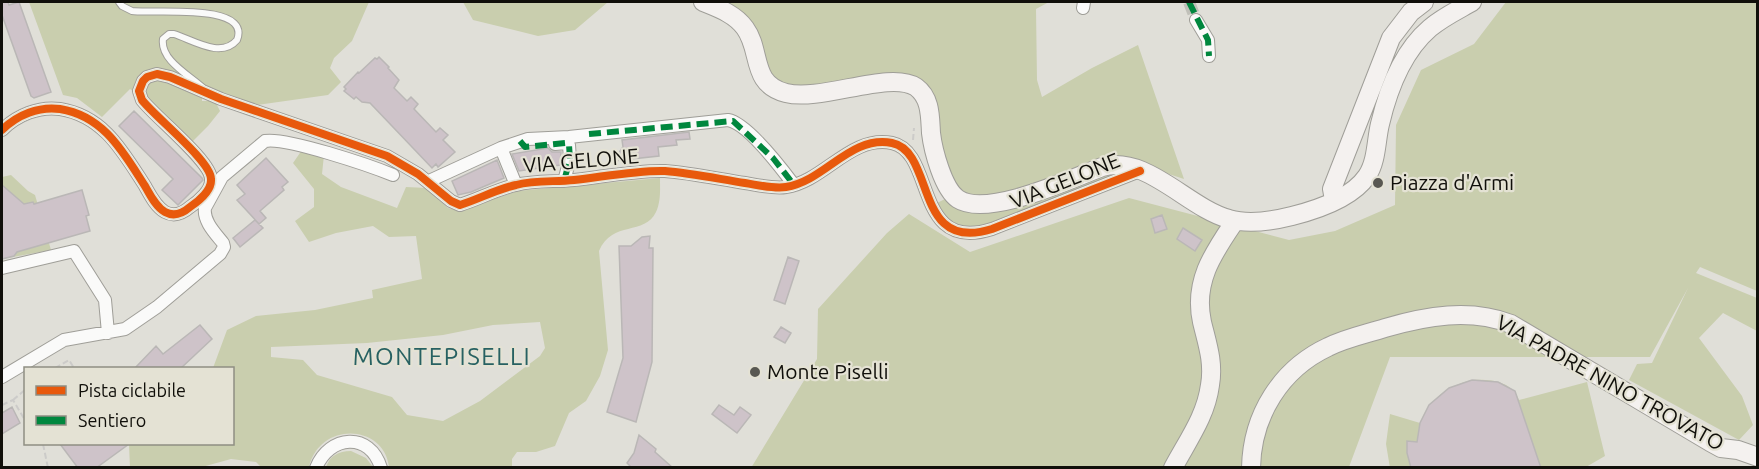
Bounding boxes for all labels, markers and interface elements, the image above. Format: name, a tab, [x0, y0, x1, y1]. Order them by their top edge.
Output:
street label: VIA GELONE	[522, 143, 640, 177]
street label: VIA GELONE	[1006, 147, 1123, 213]
place label: Piazza d'Armi	[1390, 170, 1514, 194]
marker: Piazza d'Armi	[1371, 176, 1385, 190]
street label: VIA PADRE NINO TROVATO	[1492, 309, 1729, 455]
district label: MONTEPISELLI	[353, 343, 531, 370]
place label: Monte Piselli	[767, 359, 889, 383]
marker: Monte Piselli	[748, 365, 762, 379]
legend	[24, 367, 234, 445]
text: Pista ciclabile	[78, 380, 186, 400]
text: Sentiero	[78, 410, 146, 430]

